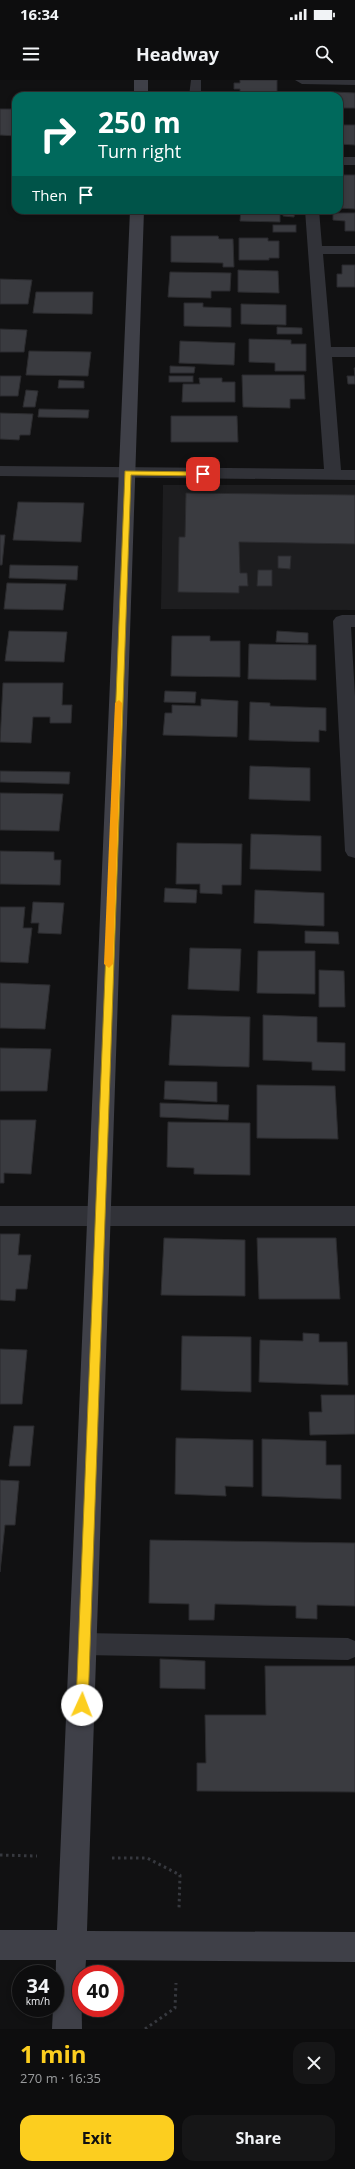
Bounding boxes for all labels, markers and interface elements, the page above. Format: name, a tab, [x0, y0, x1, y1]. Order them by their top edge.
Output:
text: 16:34	[20, 4, 59, 24]
text: Headway	[136, 42, 219, 66]
icon: menu	[20, 43, 42, 65]
icon: search	[313, 43, 335, 65]
text: 250 m	[98, 103, 181, 141]
icon: right	[32, 108, 84, 160]
text: Turn right	[98, 139, 181, 163]
icon: arrive	[75, 184, 97, 206]
text: Then	[32, 185, 67, 205]
pin	[186, 457, 220, 491]
icon: arrive	[192, 463, 214, 485]
position arrow	[61, 1684, 103, 1726]
speed limit sign: 40	[72, 1965, 124, 2017]
text: 34	[27, 1972, 49, 1999]
text: km/h	[26, 1994, 50, 2008]
text: 1 min	[20, 2037, 87, 2070]
button: close	[293, 2042, 335, 2084]
text: 270 m · 16:35	[20, 2069, 101, 2087]
button: Exit	[20, 2115, 174, 2161]
button: Share	[182, 2115, 335, 2161]

